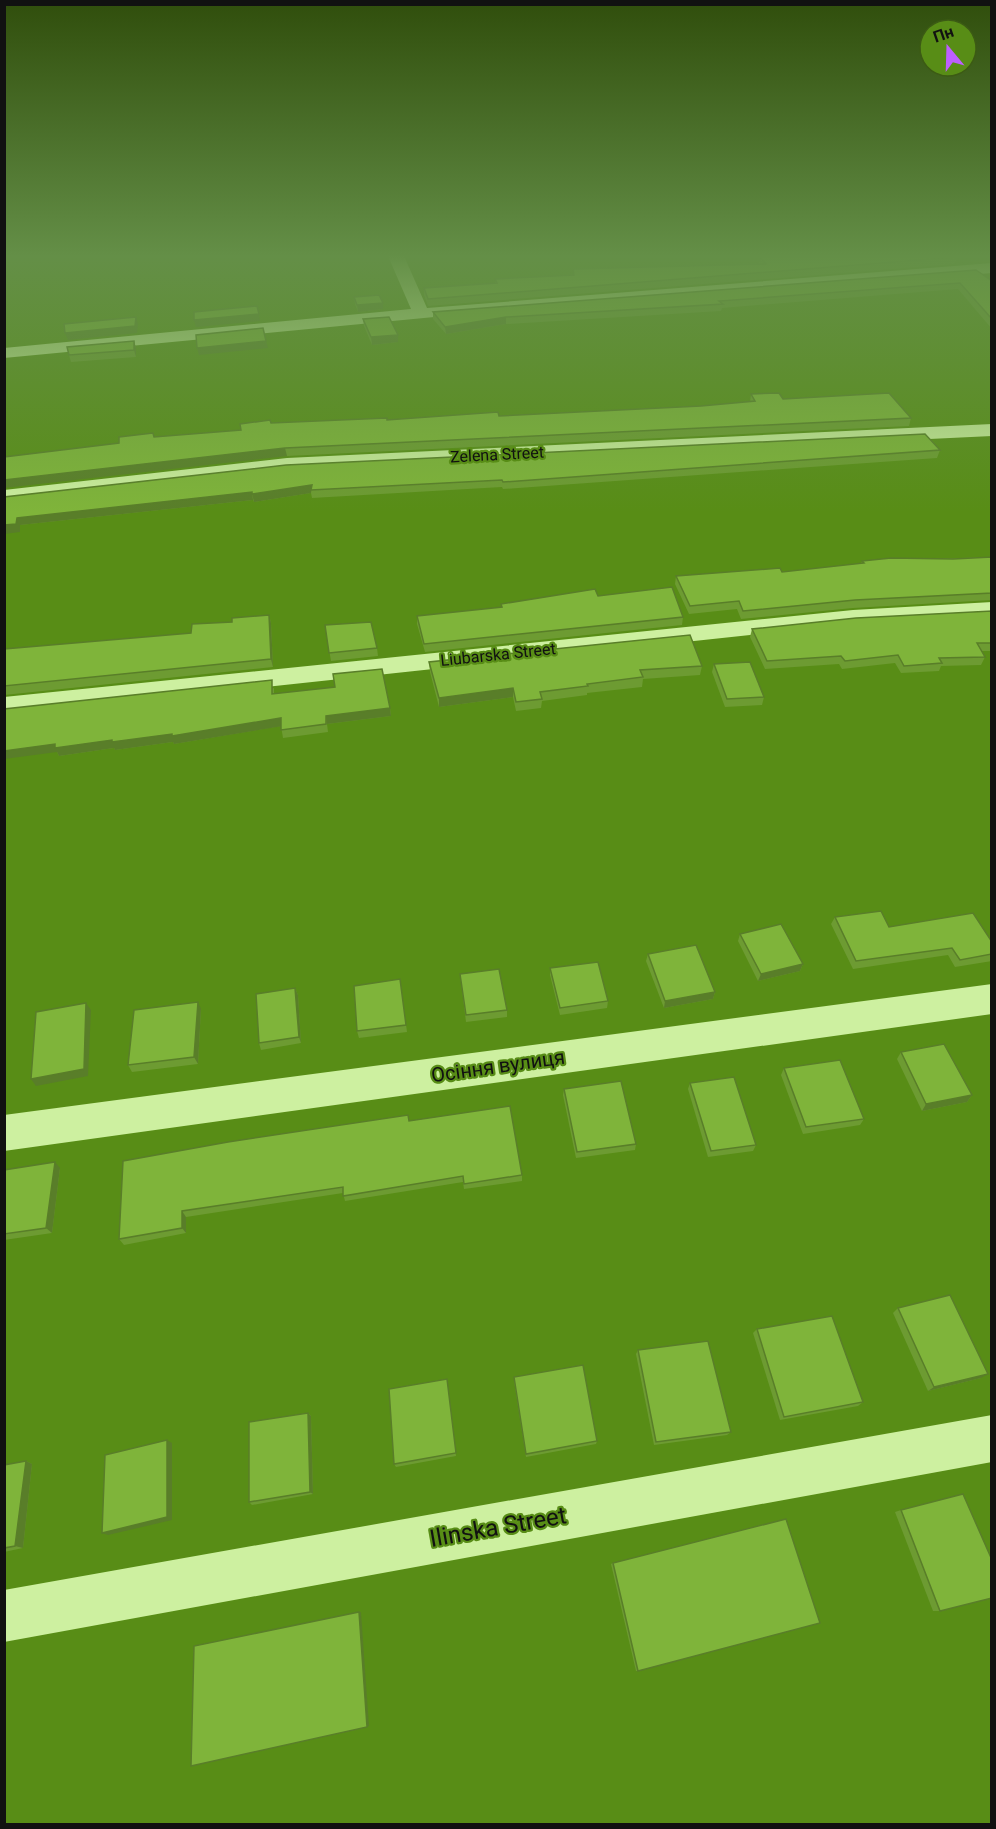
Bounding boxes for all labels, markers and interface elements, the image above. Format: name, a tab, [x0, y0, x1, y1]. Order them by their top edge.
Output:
north arrow	[918, 18, 978, 78]
text: Пн	[931, 22, 956, 47]
street label: Zelena Street	[450, 443, 544, 466]
street label: Liubarska Street	[440, 639, 557, 670]
street label: Осіння вулиця	[430, 1045, 566, 1087]
street label: Ilinska Street	[427, 1501, 569, 1553]

